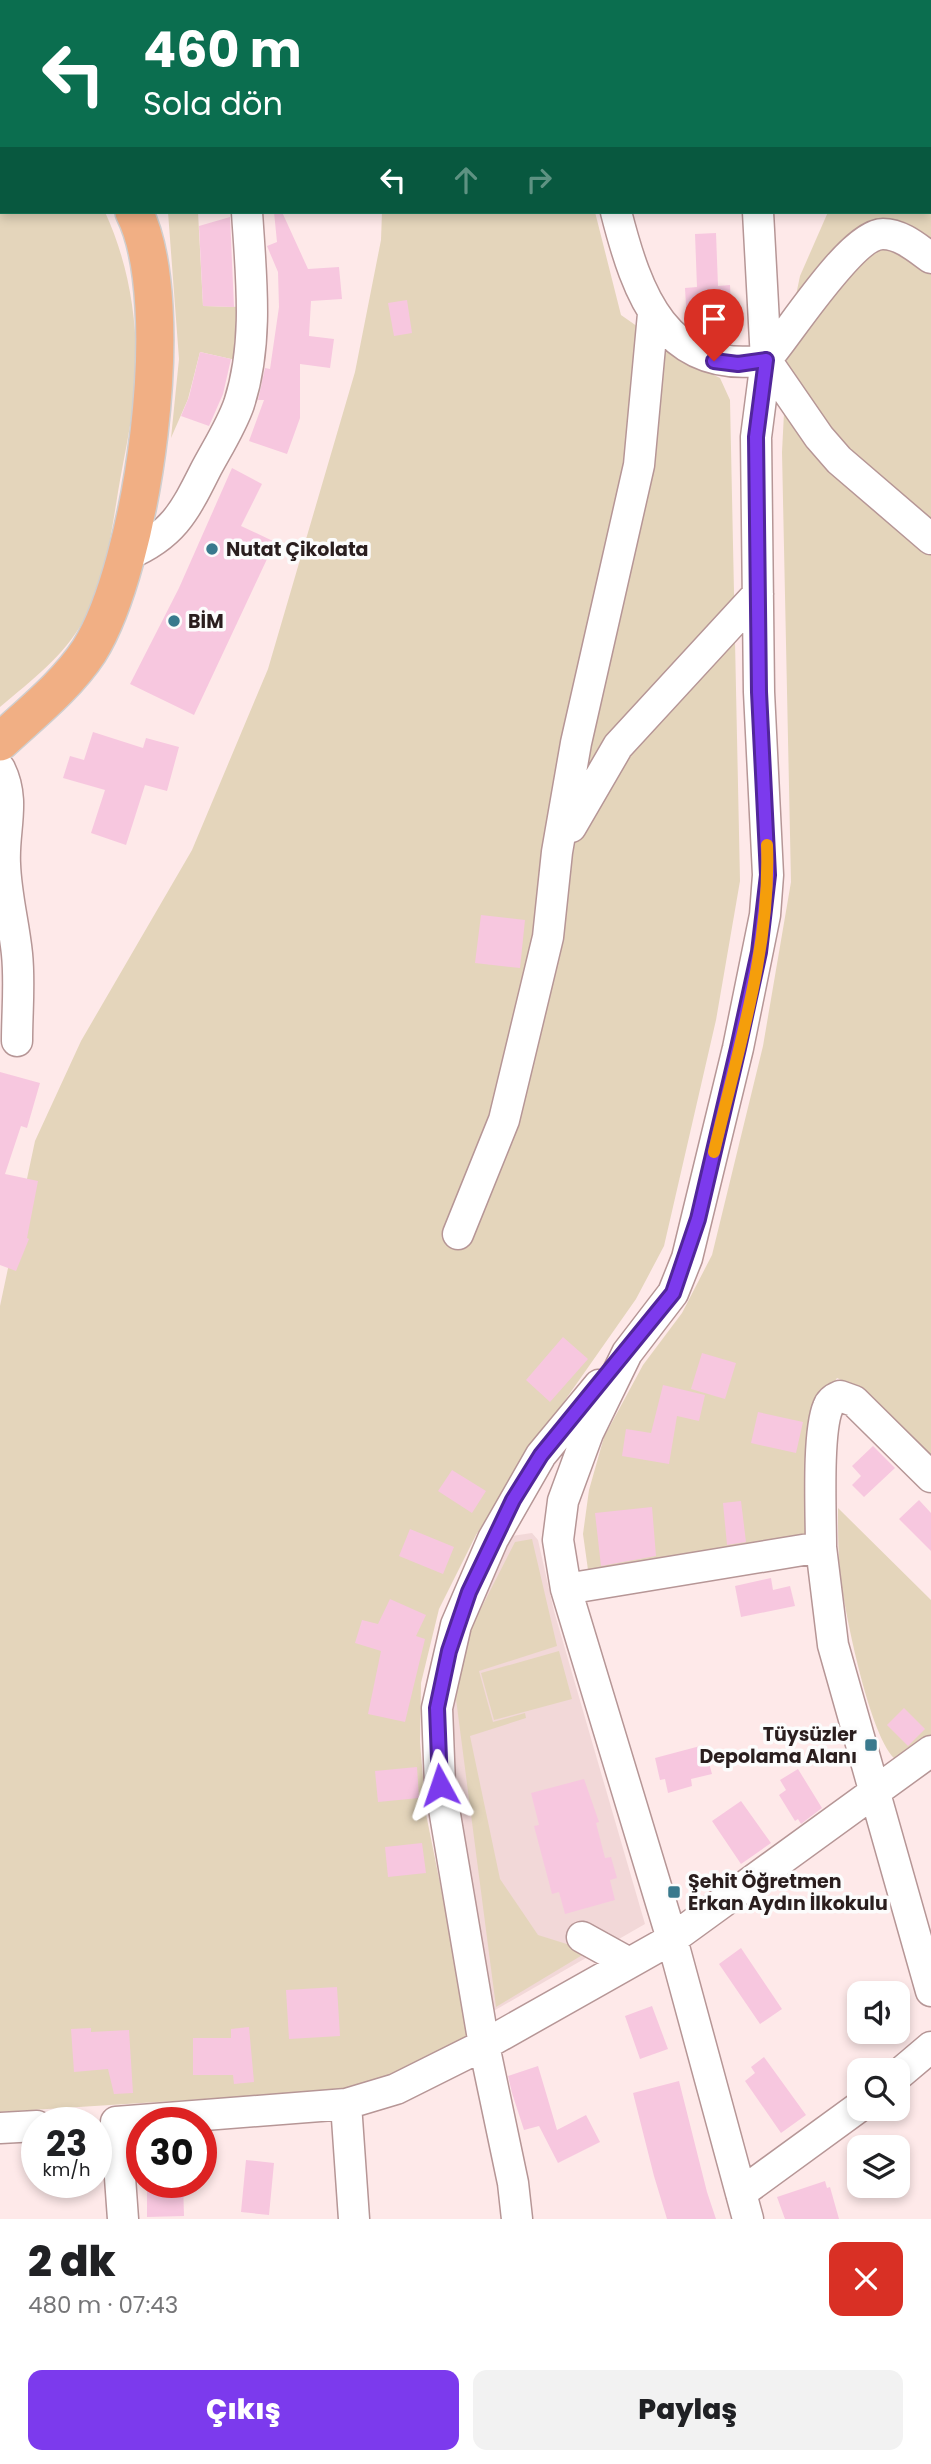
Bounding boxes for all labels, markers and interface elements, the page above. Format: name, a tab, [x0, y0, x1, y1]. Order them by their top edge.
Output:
text: 460 m	[143, 16, 302, 84]
icon: left	[28, 28, 119, 119]
text: Sola dön	[143, 81, 283, 126]
icon: left	[374, 161, 412, 199]
icon: ahead	[447, 161, 485, 199]
icon: right	[520, 161, 558, 199]
pin	[684, 289, 744, 361]
icon: arrive	[695, 300, 733, 338]
place label: Nutat Çikolata	[226, 536, 369, 563]
marker: Nutat Çikolata	[204, 541, 220, 557]
place label: BİM	[188, 608, 224, 635]
marker: BİM	[166, 613, 182, 629]
place label: Tüysüzler Depolama Alanı	[700, 1721, 857, 1770]
marker: Tüysüzler Depolama Alanı	[863, 1737, 879, 1753]
position arrow	[403, 1748, 477, 1822]
place label: Şehit Öğretmen Erkan Aydın İlkokulu	[688, 1868, 888, 1917]
marker: Şehit Öğretmen Erkan Aydın İlkokulu	[666, 1884, 682, 1900]
map controls	[847, 1981, 910, 2198]
button: sound	[847, 1981, 910, 2044]
button: search	[847, 2058, 910, 2121]
speed limit sign: 30	[126, 2107, 217, 2198]
text: 23	[46, 2119, 87, 2168]
button: layers	[847, 2135, 910, 2198]
text: km/h	[43, 2157, 90, 2182]
text: 2 dk	[28, 2232, 116, 2291]
button: close	[829, 2242, 903, 2316]
text: 480 m · 07:43	[28, 2289, 178, 2321]
button: Çıkış	[28, 2370, 459, 2450]
button: Paylaş	[473, 2370, 903, 2450]

